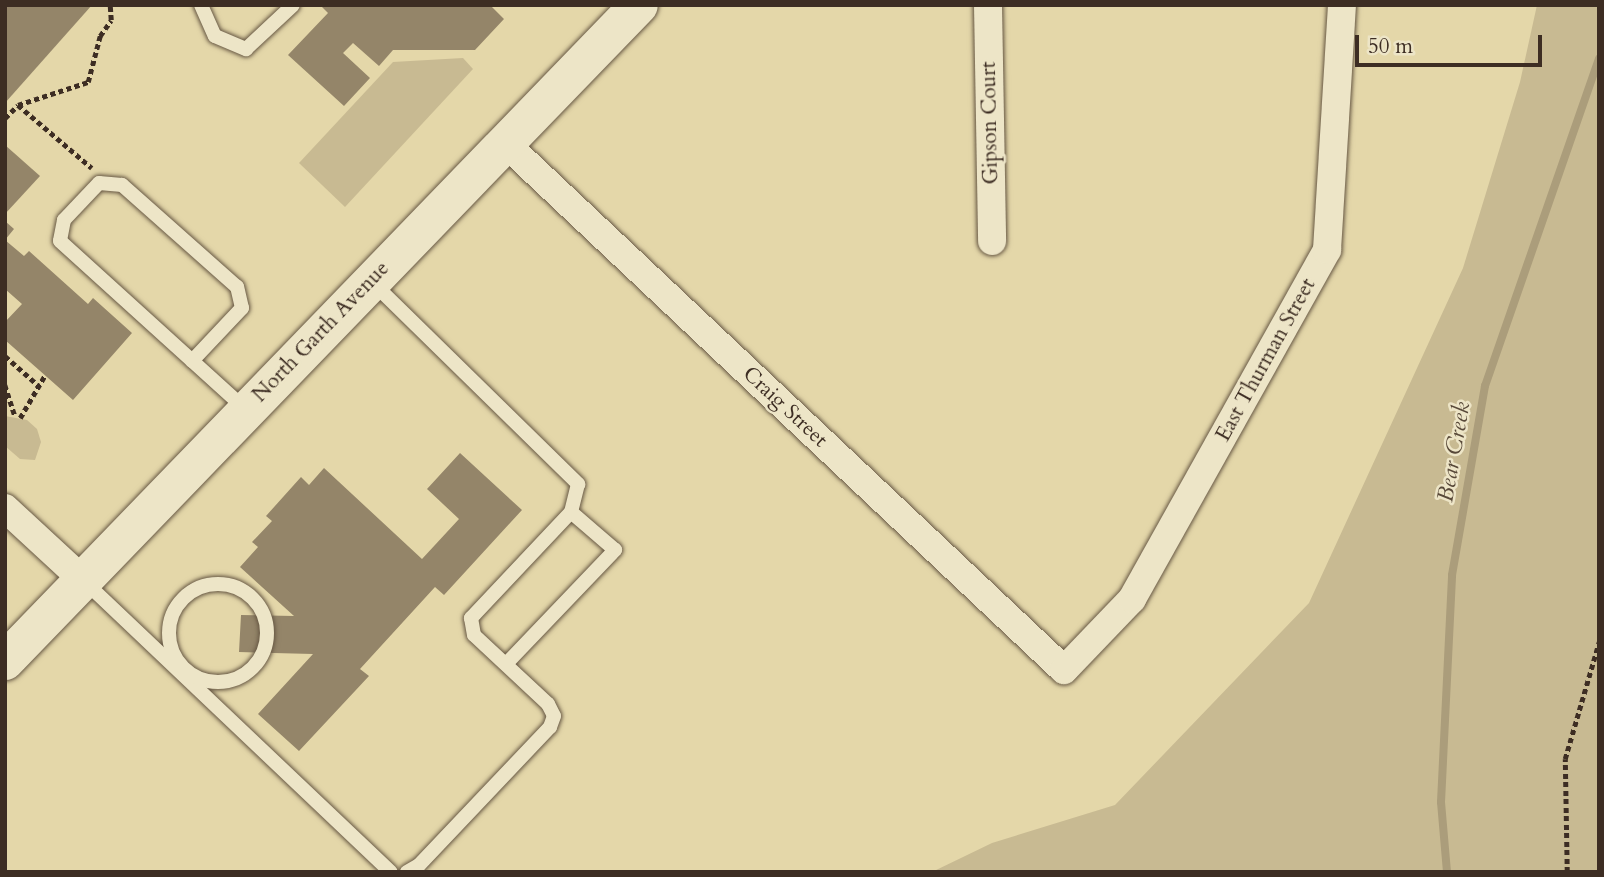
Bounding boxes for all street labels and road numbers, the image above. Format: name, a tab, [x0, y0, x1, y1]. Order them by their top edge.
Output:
street label: Gipson Court	[976, 61, 1004, 185]
street label: North Garth Avenue	[247, 256, 395, 408]
street label: East Thurman Street	[1211, 274, 1321, 446]
street label: Craig Street	[737, 361, 833, 453]

